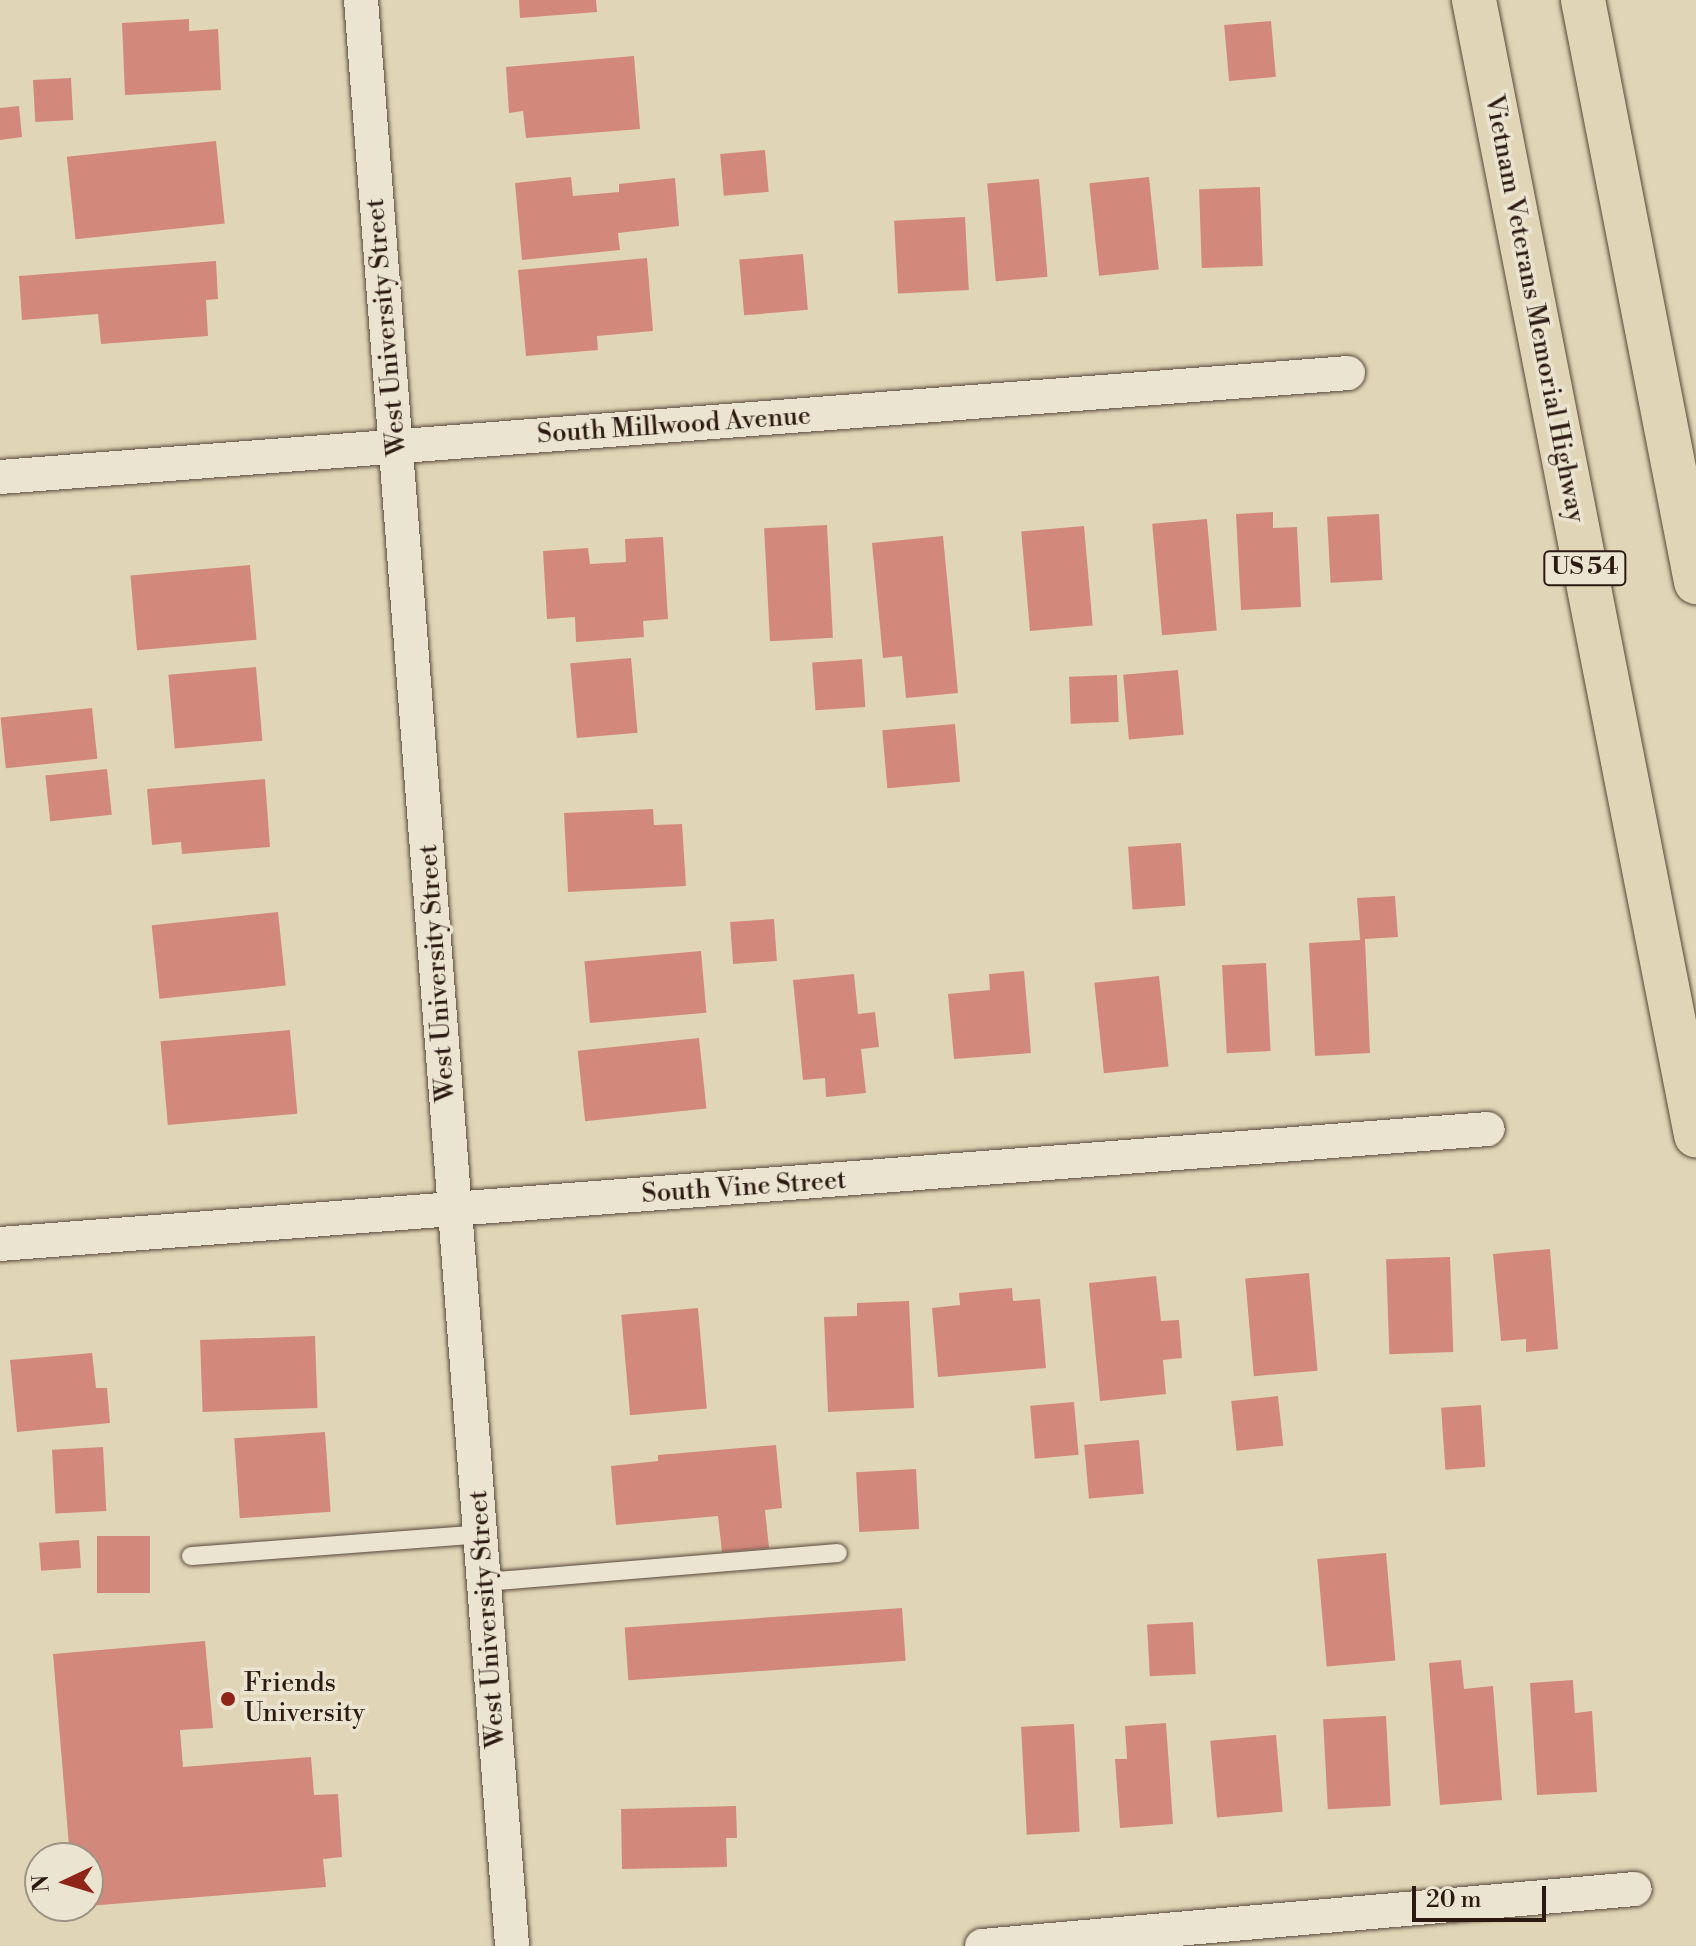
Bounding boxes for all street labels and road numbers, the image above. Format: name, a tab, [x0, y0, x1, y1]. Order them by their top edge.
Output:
street label: Vietnam Veterans Memorial Highway	[1477, 93, 1591, 525]
street label: West University Street	[360, 197, 414, 457]
street label: South Millwood Avenue	[536, 401, 812, 451]
road number: US 54	[1543, 548, 1627, 588]
street label: West University Street	[413, 843, 463, 1103]
street label: South Vine Street	[641, 1165, 847, 1211]
street label: West University Street	[463, 1489, 513, 1749]

